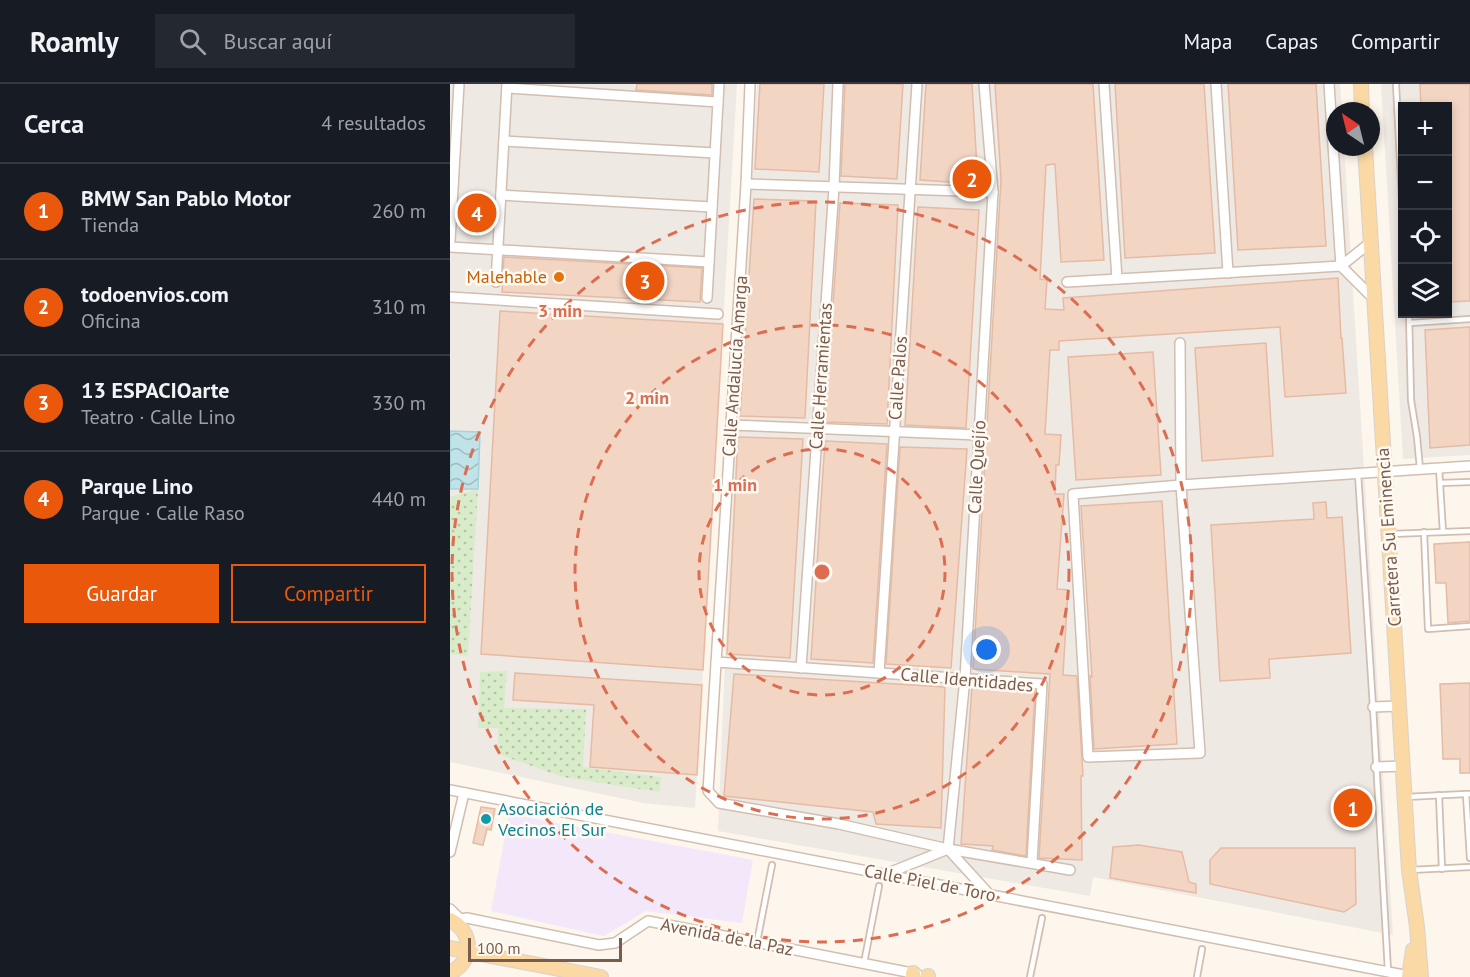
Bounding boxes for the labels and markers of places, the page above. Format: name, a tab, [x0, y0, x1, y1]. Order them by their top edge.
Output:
pin: 2	[952, 156, 992, 202]
pin: 4	[458, 190, 496, 236]
pin: 3	[626, 258, 664, 304]
place label: Malehable	[467, 265, 547, 288]
marker: Malehable	[552, 270, 566, 284]
centre of rings	[812, 562, 832, 582]
pin: 1	[1334, 786, 1372, 830]
place label: Asociación de Vecinos El Sur	[497, 797, 606, 841]
marker: Asociación de Vecinos El Sur	[479, 812, 493, 826]

